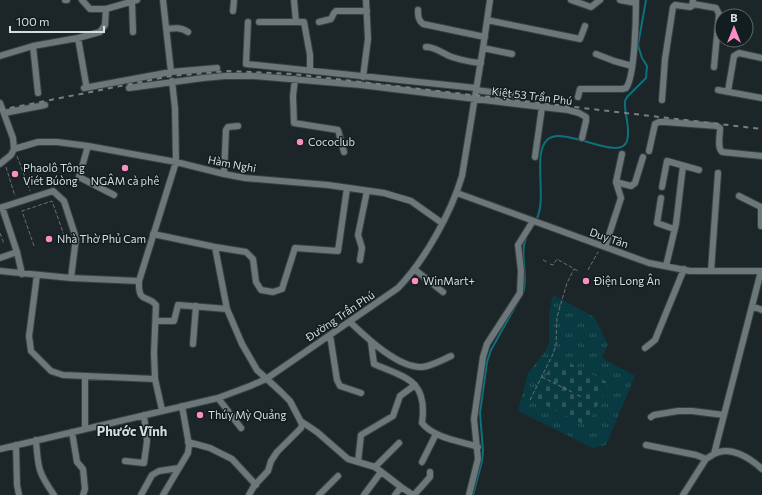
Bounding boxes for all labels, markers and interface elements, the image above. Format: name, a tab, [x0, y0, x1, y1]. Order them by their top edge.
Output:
scale bar	[10, 8, 104, 34]
north arrow	[714, 8, 754, 48]
text: B	[730, 11, 738, 24]
text: 100 m	[16, 14, 50, 28]
street label: Kiệt 53 Trần Phú	[491, 84, 573, 107]
place label: Cococlub	[308, 135, 355, 148]
marker: Cococlub	[295, 137, 305, 147]
street label: Hàm Nghi	[207, 152, 258, 175]
place label: Phaolô Tông Viét Búòng	[23, 161, 85, 187]
marker: NGÂM cà phê	[120, 163, 130, 173]
marker: Phaolô Tông Viét Búòng	[10, 169, 20, 179]
place label: NGÂM cà phê	[91, 173, 159, 187]
street label: Duy Tân	[588, 225, 630, 250]
place label: Nhà Thờ Phủ Cam	[57, 232, 146, 245]
marker: Nhà Thờ Phủ Cam	[44, 234, 54, 244]
place label: Điện Long Ân	[593, 273, 660, 287]
place label: WinMart+	[423, 274, 475, 287]
marker: WinMart+	[410, 276, 420, 286]
marker: Điện Long Ân	[581, 276, 591, 286]
street label: Đường Trần Phú	[302, 288, 377, 344]
place label: Thúy Mỳ Quảng	[208, 408, 286, 421]
marker: Thúy Mỳ Quảng	[195, 410, 205, 420]
district label: Phước Vĩnh	[97, 423, 167, 439]

